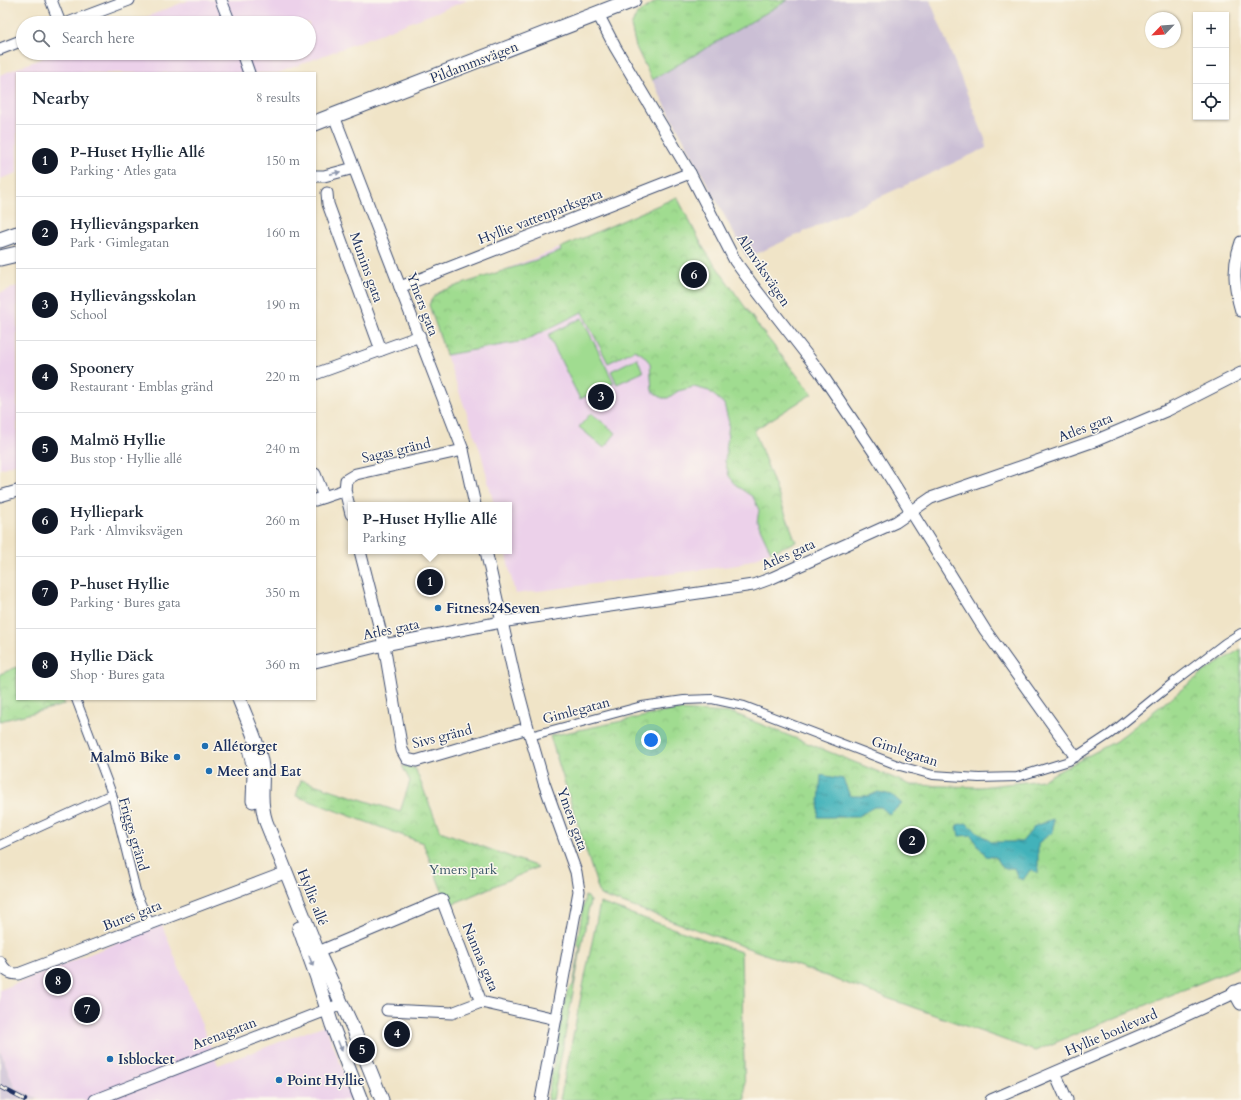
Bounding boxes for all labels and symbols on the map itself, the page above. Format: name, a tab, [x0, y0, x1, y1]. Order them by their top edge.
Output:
north arrow	[1145, 12, 1181, 48]
street label: Pildammsvägen	[427, 37, 521, 88]
one-way arrow	[329, 170, 341, 176]
street label: Hyllie vattenparksgata	[475, 184, 605, 249]
street label: Munins gata	[345, 229, 388, 305]
street label: Almviksvägen	[732, 230, 795, 310]
pin: 6	[681, 260, 707, 290]
street label: Ymers gata	[402, 270, 443, 339]
pin: 3	[588, 382, 614, 412]
street label: Atles gata	[1055, 408, 1115, 447]
street label: Sagas gränd	[360, 433, 433, 468]
street label: Atles gata	[758, 534, 818, 575]
pin: 1	[417, 567, 443, 597]
place label: Fitness24Seven	[446, 599, 540, 618]
marker: Fitness24Seven	[433, 603, 443, 613]
street label: Atles gata	[361, 614, 421, 645]
street label: Gimlegatan	[540, 692, 612, 729]
street label: Sivs gränd	[410, 720, 475, 753]
your location	[641, 730, 661, 750]
street label: Gimlegatan	[869, 732, 941, 771]
place label: Allétorget	[213, 737, 277, 756]
marker: Allétorget	[200, 741, 210, 751]
place label: Malmö Bike	[90, 748, 169, 767]
marker: Malmö Bike	[172, 752, 182, 762]
place label: Meet and Eat	[217, 762, 301, 781]
marker: Meet and Eat	[204, 766, 214, 776]
street label: Ymers gata	[552, 785, 593, 854]
street label: Friggs gränd	[114, 795, 153, 874]
pin: 2	[899, 826, 925, 856]
park label: Ymers park	[429, 860, 498, 879]
street label: Hyllie allé	[293, 866, 333, 928]
street label: Bures gata	[100, 896, 164, 935]
street label: Nannas gata	[458, 920, 504, 994]
one-way arrow	[309, 956, 315, 968]
pin: 8	[45, 966, 71, 996]
pin: 7	[74, 995, 100, 1025]
street label: Hyllie boulevard	[1062, 1004, 1161, 1060]
street label: Arenagatan	[189, 1012, 259, 1054]
pin: 4	[384, 1019, 410, 1049]
pin: 5	[349, 1035, 375, 1065]
one-way arrow	[337, 1041, 343, 1052]
place label: Isblocket	[118, 1050, 174, 1069]
marker: Isblocket	[105, 1054, 115, 1064]
place label: Point Hyllie	[287, 1071, 365, 1090]
marker: Point Hyllie	[274, 1075, 284, 1085]

